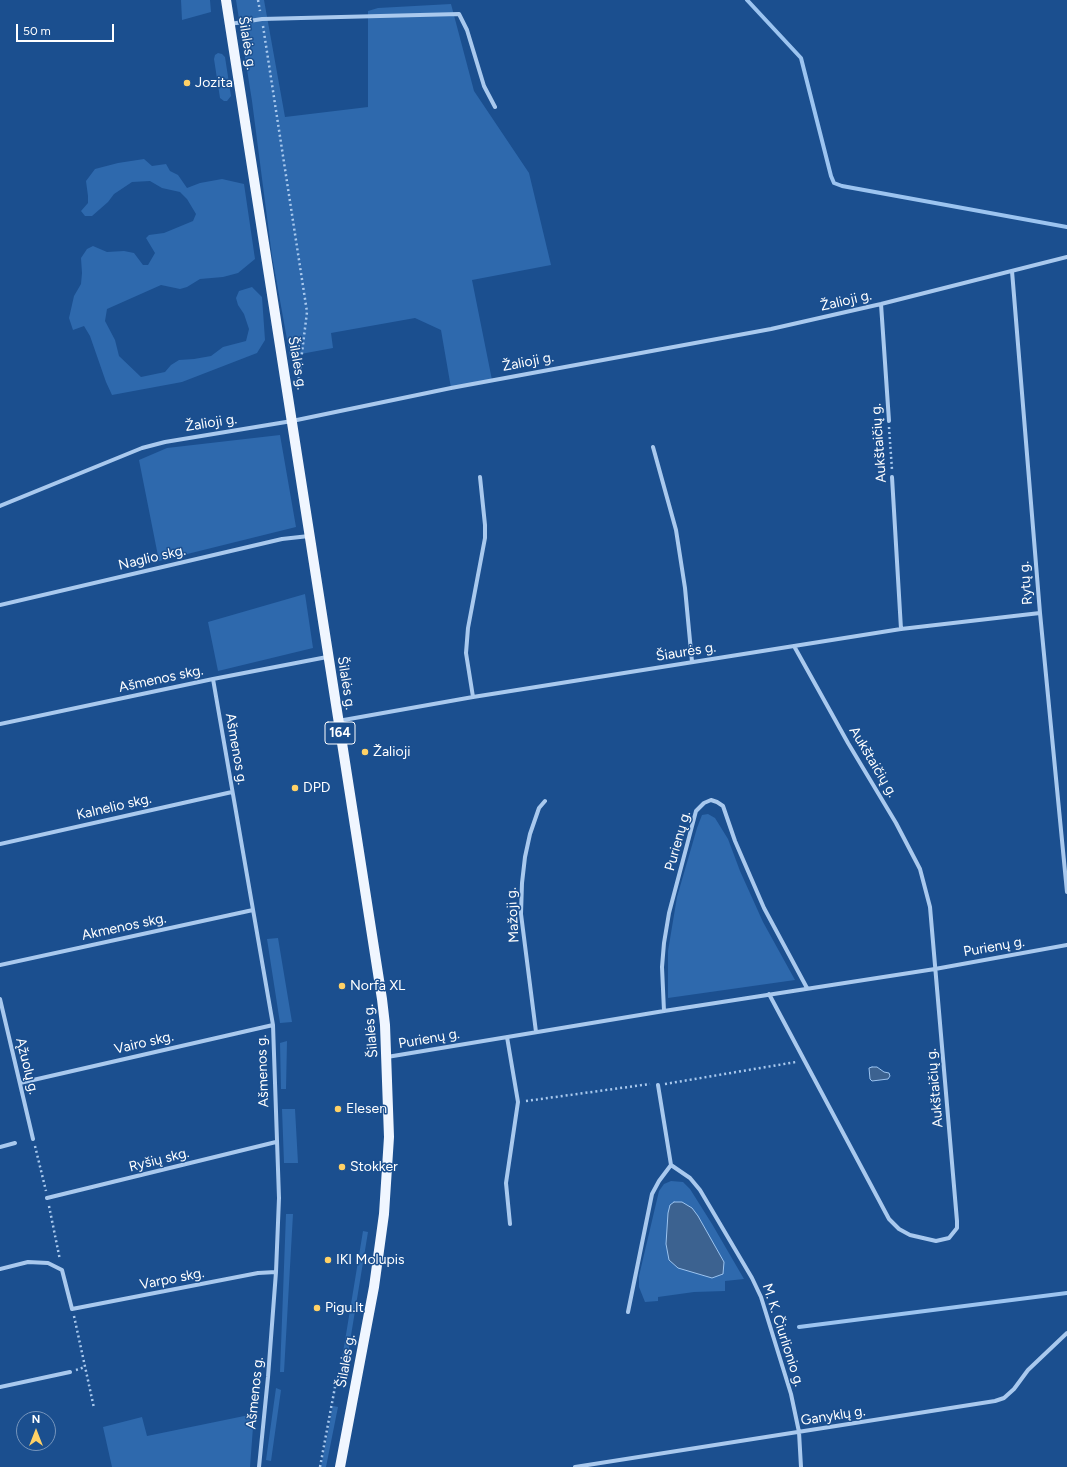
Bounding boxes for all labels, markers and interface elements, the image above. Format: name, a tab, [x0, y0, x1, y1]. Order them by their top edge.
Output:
street label: Šilalės g.	[234, 15, 260, 71]
scale bar	[18, 16, 116, 42]
text: 50 m	[23, 24, 51, 38]
place label: Jozita	[195, 75, 233, 91]
marker: Jozita	[182, 78, 192, 88]
street label: Žalioji g.	[819, 287, 873, 315]
street label: Šilalės g.	[284, 335, 310, 391]
street label: Žalioji g.	[501, 349, 555, 375]
street label: Aukštaičių g.	[868, 403, 890, 483]
street label: Žalioji g.	[184, 411, 238, 435]
street label: Naglio skg.	[117, 542, 187, 574]
street label: Rytų g.	[1016, 560, 1036, 606]
street label: Šiaurės g.	[655, 639, 717, 665]
street label: Šilalės g.	[333, 655, 359, 711]
street label: Ašmenos skg.	[117, 662, 205, 696]
street label: Ašmenos g.	[221, 712, 251, 786]
road number: 164	[325, 722, 355, 744]
street label: Aukštaičių g.	[845, 724, 901, 800]
place label: Žalioji	[373, 744, 411, 760]
marker: Žalioji	[360, 747, 370, 757]
place label: DPD	[303, 780, 330, 796]
marker: DPD	[290, 783, 300, 793]
street label: Kalnelio skg.	[75, 790, 153, 824]
street label: Purienų g.	[661, 809, 695, 873]
street label: Mažoji g.	[503, 887, 523, 943]
street label: Akmenos skg.	[80, 910, 168, 944]
street label: Purienų g.	[962, 933, 1026, 961]
place label: Norfa XL	[350, 978, 405, 994]
marker: Norfa XL	[337, 981, 347, 991]
street label: Šilalės g.	[360, 1003, 382, 1059]
street label: Purienų g.	[397, 1025, 461, 1053]
street label: Vairo skg.	[113, 1028, 175, 1058]
street label: Ašmenos g.	[253, 1034, 273, 1108]
street label: Ąžuolų g.	[12, 1036, 42, 1096]
street label: Aukštaičių g.	[923, 1048, 947, 1128]
place label: Elesen	[346, 1101, 387, 1117]
marker: Elesen	[333, 1104, 343, 1114]
street label: Ryšių skg.	[127, 1144, 191, 1176]
place label: Stokker	[350, 1159, 398, 1175]
marker: Stokker	[337, 1162, 347, 1172]
place label: IKI Molupis	[336, 1252, 404, 1268]
marker: IKI Molupis	[323, 1255, 333, 1265]
street label: Varpo skg.	[138, 1265, 206, 1293]
street label: M. K. Čiurlionio g.	[758, 1281, 808, 1389]
place label: Pigu.lt	[325, 1300, 364, 1316]
marker: Pigu.lt	[312, 1303, 322, 1313]
street label: Šilalės g.	[333, 1333, 359, 1389]
street label: Ašmenos g.	[243, 1356, 267, 1430]
street label: Ganyklų g.	[800, 1403, 866, 1429]
north arrow	[16, 1411, 56, 1451]
text: N	[32, 1413, 40, 1426]

